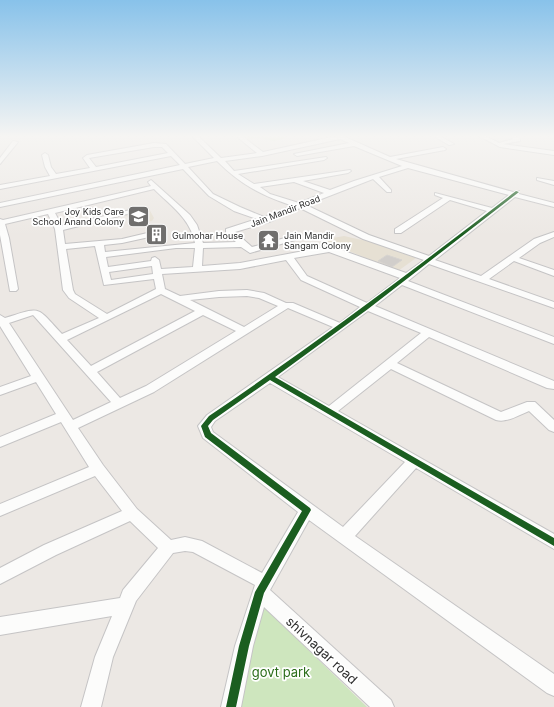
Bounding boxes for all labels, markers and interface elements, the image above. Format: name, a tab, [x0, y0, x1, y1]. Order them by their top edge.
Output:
street label: Jain Mandir Road	[248, 193, 322, 229]
school or university icon: Joy Kids Care School Anand Colony	[126, 203, 152, 229]
place label: Joy Kids Care School Anand Colony	[33, 206, 124, 227]
building icon: Gulmohar House	[143, 222, 169, 248]
temple icon: Jain Mandir Sangam Colony	[256, 227, 282, 253]
place label: Gulmohar House	[172, 230, 243, 241]
place label: Jain Mandir Sangam Colony	[284, 230, 351, 251]
street label: shivnagar road	[283, 613, 361, 687]
park label: govt park	[252, 664, 310, 680]

